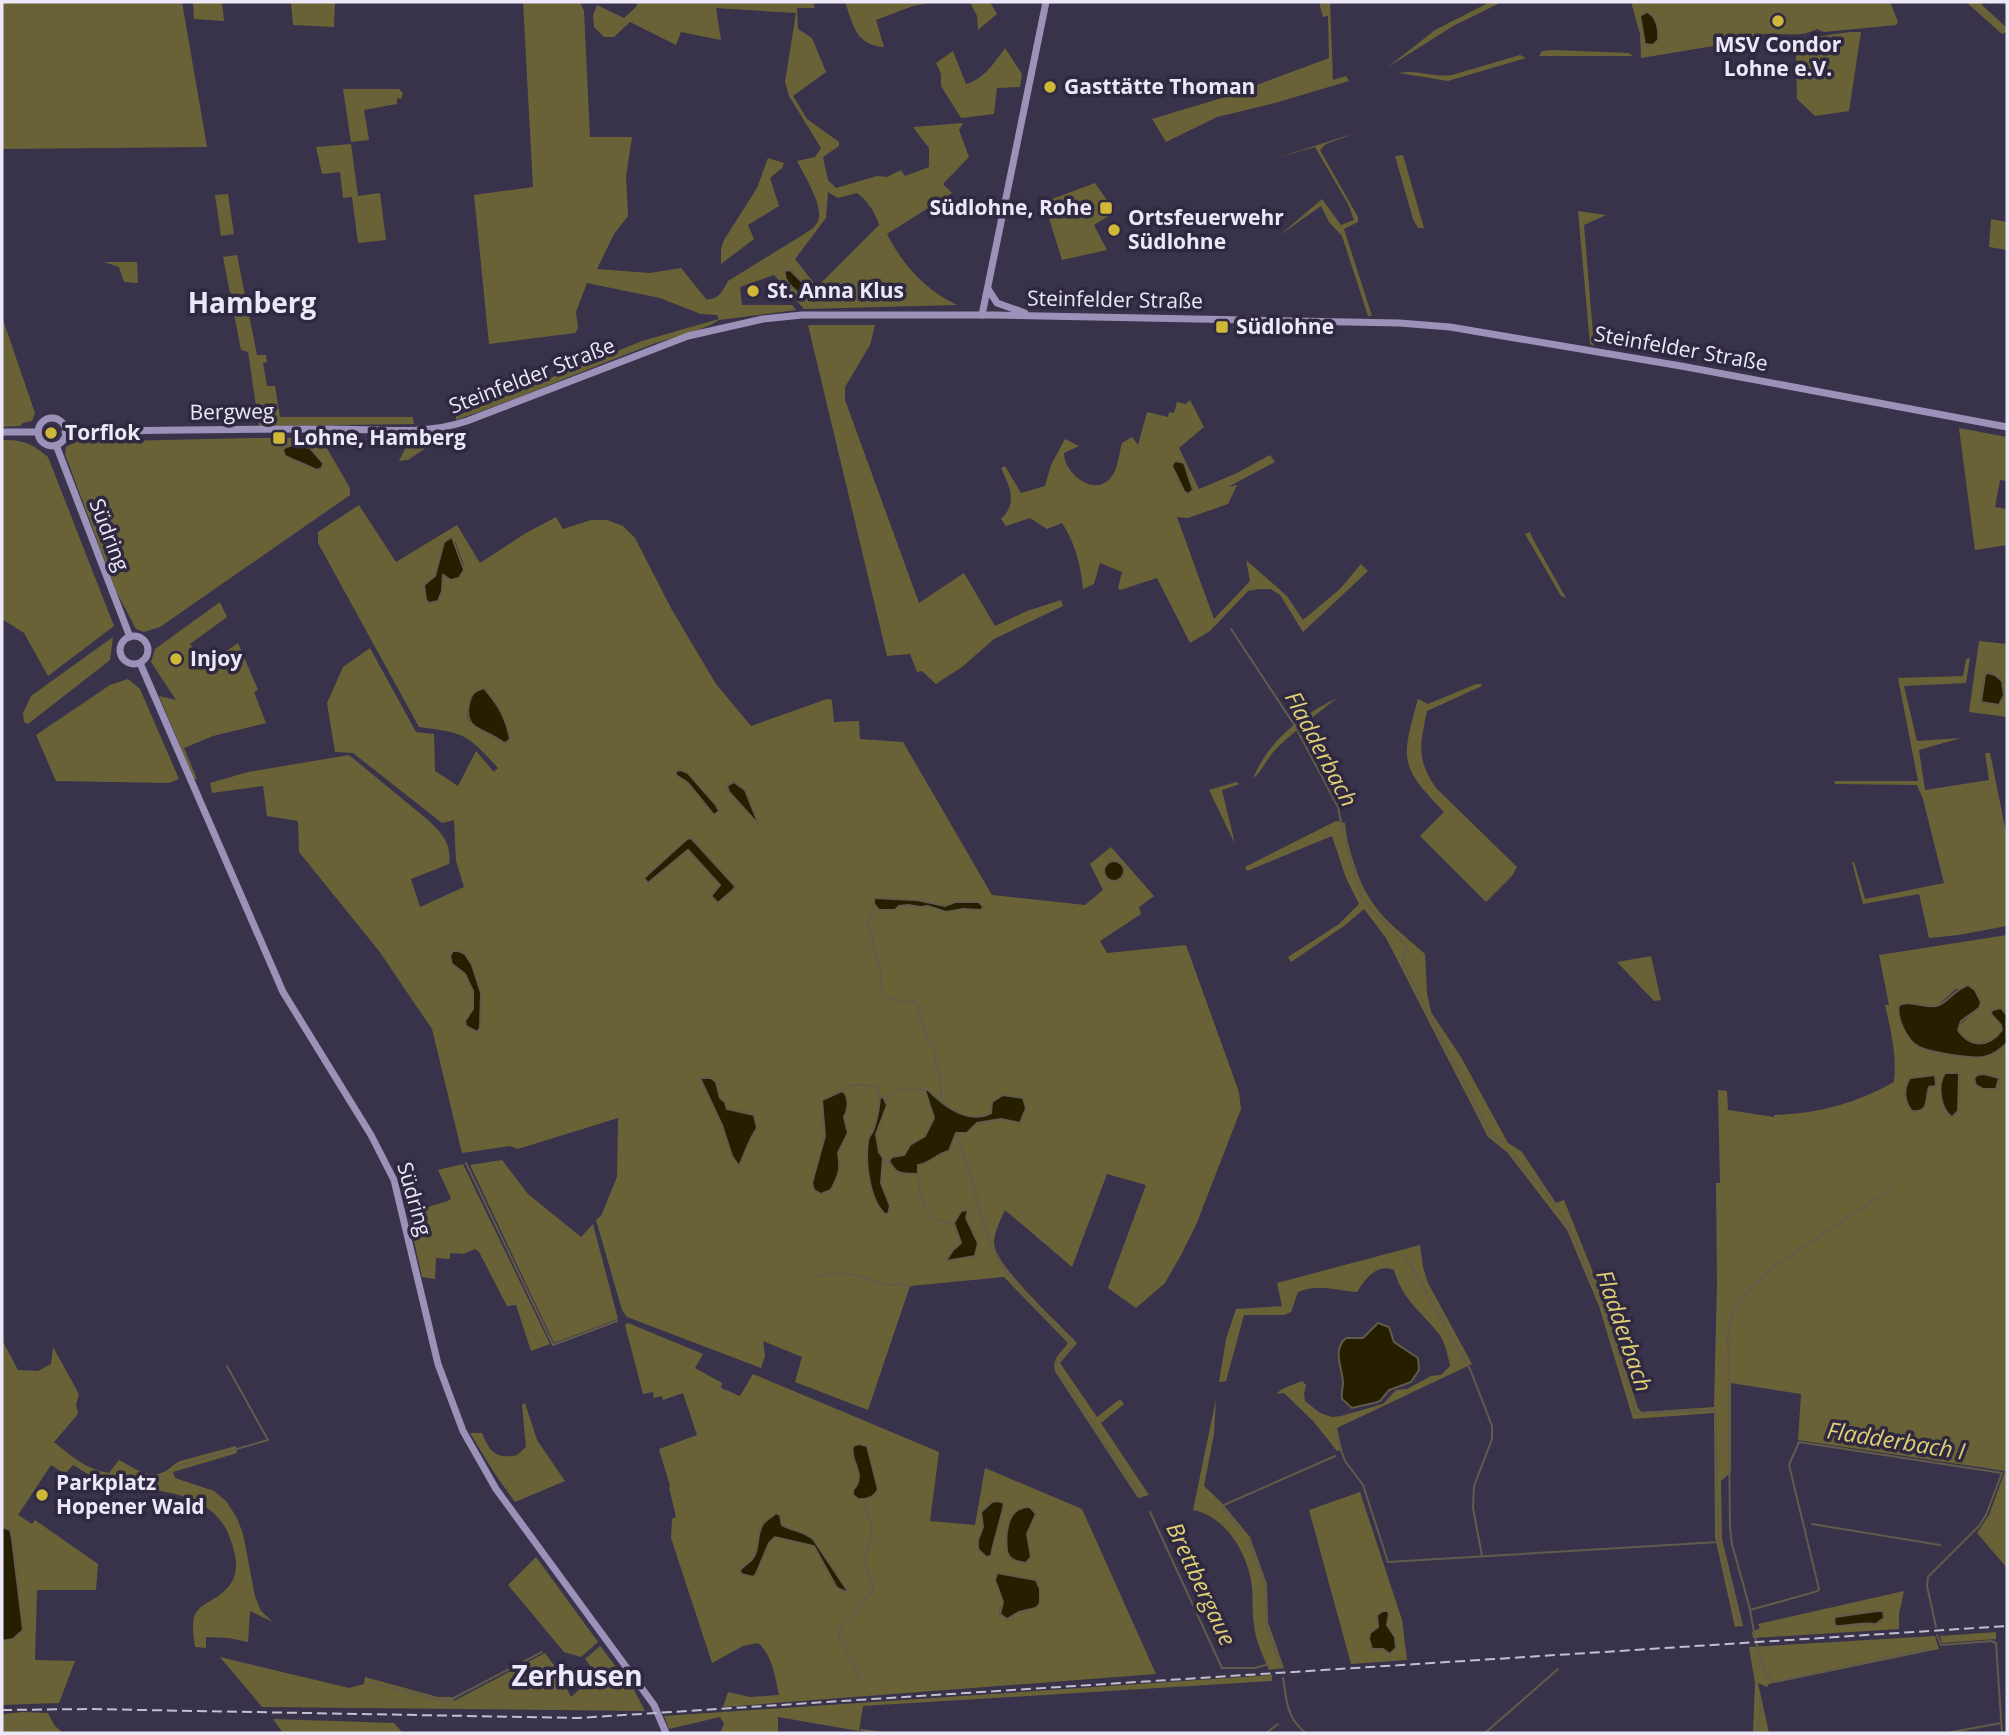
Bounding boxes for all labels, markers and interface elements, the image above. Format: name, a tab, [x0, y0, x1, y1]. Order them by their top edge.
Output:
marker: MSV Condor Lohne e.V.	[1770, 13, 1786, 29]
place label: MSV Condor Lohne e.V.	[1715, 30, 1842, 82]
place label: Gasttätte Thoman	[1064, 72, 1255, 100]
marker: Gasttätte Thoman	[1042, 79, 1058, 95]
place label: Südlohne, Rohe	[929, 193, 1092, 221]
marker: Südlohne, Rohe	[1098, 200, 1114, 216]
place label: Ortsfeuerwehr Südlohne	[1128, 203, 1284, 255]
marker: Ortsfeuerwehr Südlohne	[1106, 222, 1122, 238]
place label: St. Anna Klus	[767, 276, 904, 304]
district label: Hamberg	[188, 283, 316, 321]
marker: St. Anna Klus	[745, 283, 761, 299]
street label: Steinfelder Straße	[1027, 283, 1203, 315]
place label: Südlohne	[1236, 312, 1334, 340]
marker: Südlohne	[1214, 319, 1230, 335]
street label: Steinfelder Straße	[1592, 319, 1770, 377]
street label: Steinfelder Straße	[444, 330, 619, 420]
street label: Bergweg	[189, 396, 275, 426]
place label: Torflok	[65, 418, 141, 446]
place label: Lohne, Hamberg	[293, 423, 466, 451]
marker: Torflok	[43, 425, 59, 441]
marker: Lohne, Hamberg	[271, 430, 287, 446]
street label: Südring	[83, 494, 137, 575]
place label: Injoy	[190, 644, 242, 672]
marker: Injoy	[168, 651, 184, 667]
water label: Fladderbach	[1278, 685, 1366, 812]
street label: Südring	[391, 1159, 439, 1239]
water label: Fladderbach	[1589, 1265, 1661, 1396]
water label: Fladderbach I	[1825, 1413, 1968, 1467]
place label: Parkplatz Hopener Wald	[56, 1468, 205, 1520]
marker: Parkplatz Hopener Wald	[34, 1487, 50, 1503]
water label: Brettbergaue	[1159, 1517, 1245, 1651]
district label: Zerhusen	[511, 1656, 643, 1694]

